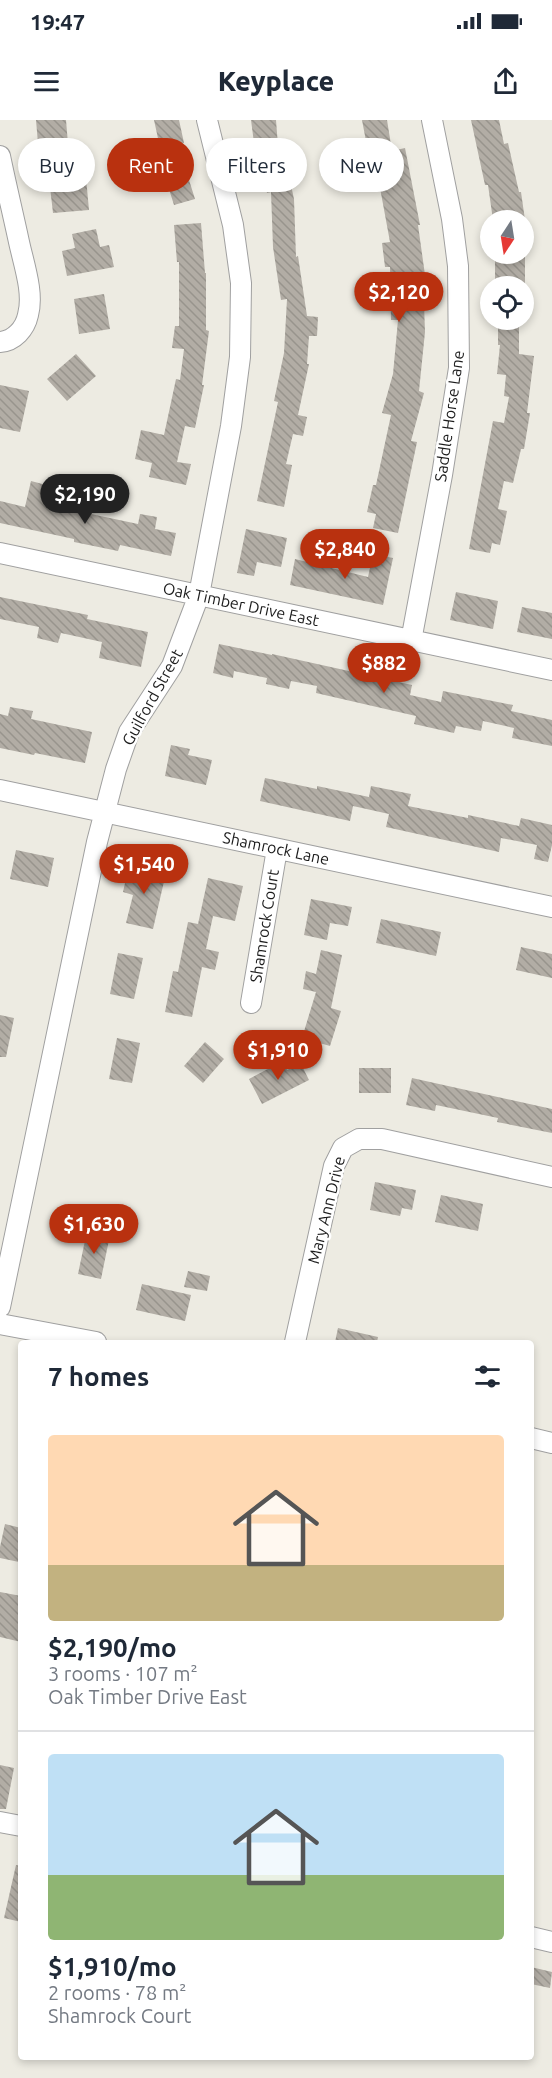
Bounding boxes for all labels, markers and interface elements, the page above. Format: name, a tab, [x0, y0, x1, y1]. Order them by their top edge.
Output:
text: 19:47	[30, 9, 85, 34]
icon: menu	[30, 65, 63, 98]
icon: share	[489, 65, 522, 98]
text: Keyplace	[218, 66, 334, 96]
chip: Buy	[18, 138, 95, 192]
chip: Rent	[107, 138, 194, 192]
chip: Filters	[206, 138, 307, 192]
chip: New	[319, 138, 404, 192]
north arrow	[480, 210, 534, 264]
map controls	[480, 210, 534, 330]
pin: $2,120	[350, 272, 448, 323]
button: locate	[480, 276, 534, 330]
text: $2,120	[368, 280, 430, 303]
street label: Saddle Horse Lane	[431, 349, 467, 483]
pin: $2,190	[36, 474, 134, 525]
text: $2,190	[54, 482, 116, 505]
pin: $2,840	[296, 529, 394, 580]
text: $2,840	[314, 537, 376, 560]
street label: Oak Timber Drive East	[161, 579, 321, 629]
pin: $882	[348, 643, 420, 694]
street label: Guilford Street	[118, 645, 186, 748]
text: $882	[361, 651, 407, 674]
street label: Shamrock Lane	[221, 828, 331, 868]
pin: $1,540	[95, 844, 193, 895]
text: $1,540	[113, 852, 175, 875]
street label: Shamrock Court	[246, 867, 282, 984]
pin: $1,910	[229, 1030, 327, 1081]
text: $1,910	[247, 1038, 309, 1061]
street label: Mary Ann Drive	[304, 1154, 348, 1266]
pin: $1,630	[45, 1204, 143, 1255]
text: $1,630	[63, 1212, 125, 1235]
icon: filters	[471, 1360, 504, 1393]
text: 7 homes	[48, 1362, 149, 1391]
icon: home	[222, 1474, 330, 1582]
text: $2,190/mo	[48, 1633, 177, 1662]
text: 3 rooms · 107 m²	[48, 1662, 198, 1685]
text: Oak Timber Drive East	[48, 1685, 247, 1708]
icon: home	[222, 1793, 330, 1901]
text: $1,910/mo	[48, 1952, 177, 1981]
text: 2 rooms · 78 m²	[48, 1981, 186, 2004]
text: Shamrock Court	[48, 2004, 191, 2027]

